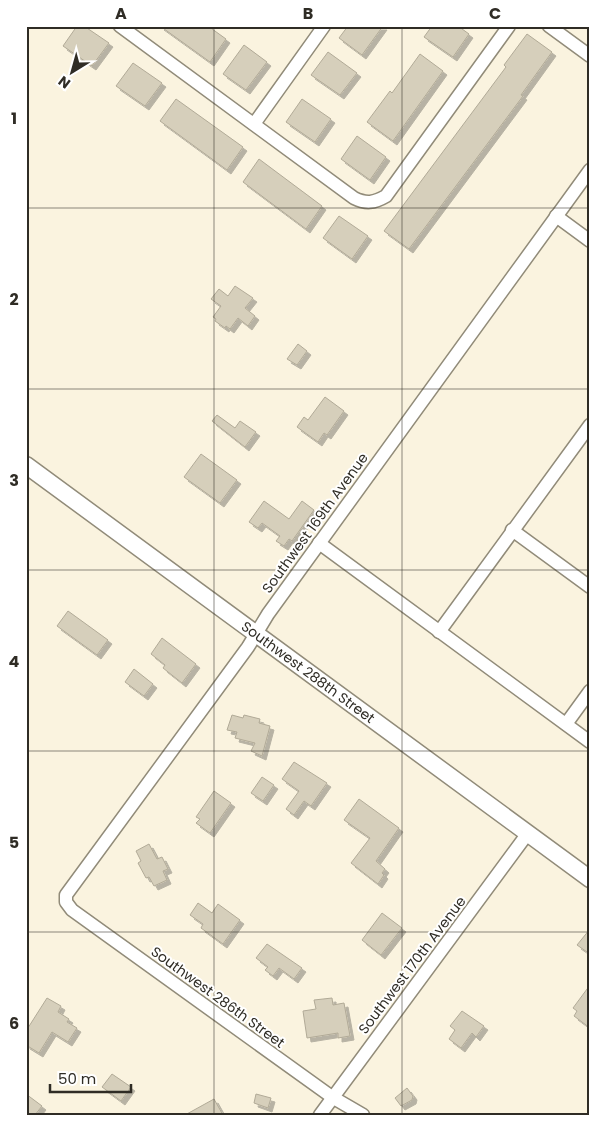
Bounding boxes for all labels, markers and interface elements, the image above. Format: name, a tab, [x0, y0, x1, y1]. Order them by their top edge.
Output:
text: A	[115, 2, 127, 25]
text: B	[303, 2, 313, 25]
text: C	[489, 2, 501, 25]
north arrow	[48, 48, 98, 98]
text: N	[54, 71, 74, 94]
text: 1	[11, 107, 17, 130]
text: 2	[9, 288, 19, 311]
street label: Southwest 169th Avenue	[257, 448, 373, 597]
text: 3	[9, 469, 19, 492]
street label: Southwest 288th Street	[237, 616, 379, 728]
text: 4	[9, 650, 20, 673]
text: 5	[9, 831, 19, 854]
street label: Southwest 170th Avenue	[354, 892, 471, 1038]
street label: Southwest 286th Street	[147, 942, 289, 1052]
text: 6	[9, 1012, 19, 1035]
scale bar	[50, 1061, 131, 1093]
text: 50 m	[58, 1068, 96, 1089]

